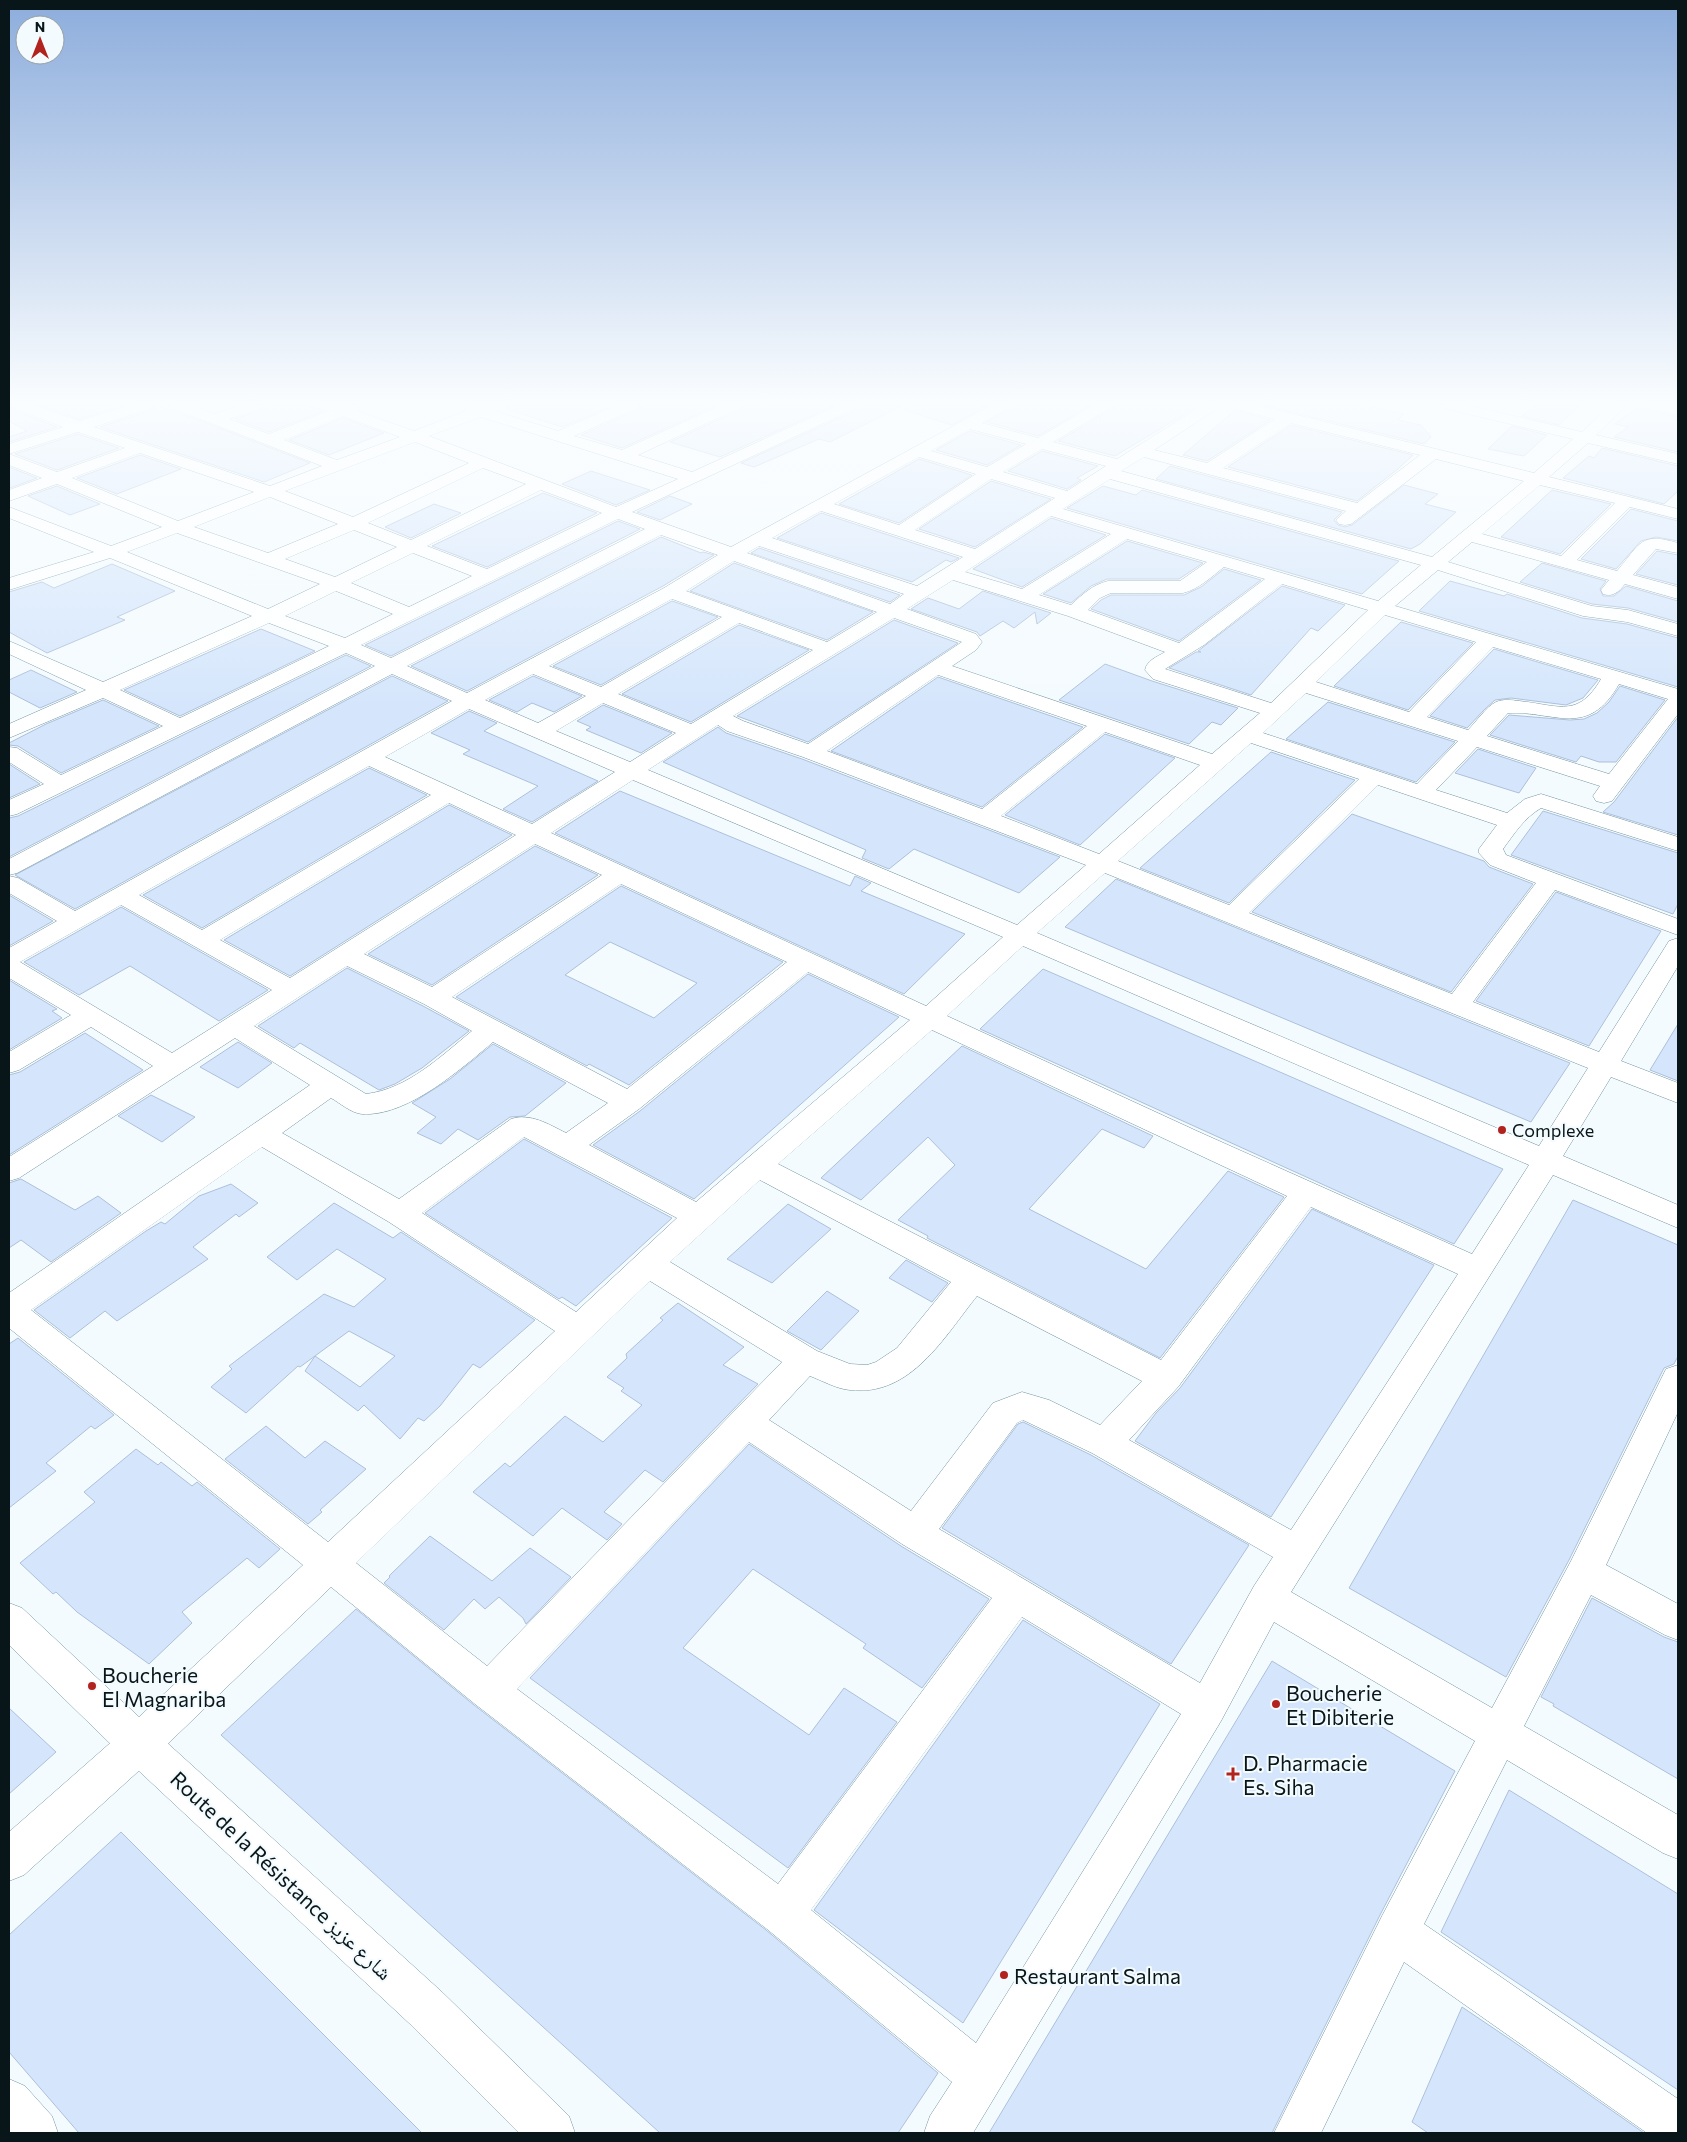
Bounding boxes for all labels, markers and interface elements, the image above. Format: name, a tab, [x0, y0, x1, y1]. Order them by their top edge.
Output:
north arrow	[15, 15, 65, 65]
text: N	[35, 18, 45, 35]
place label: Complexe	[1512, 1119, 1594, 1141]
marker: Complexe	[1496, 1124, 1508, 1136]
place label: Boucherie El Magnariba	[102, 1662, 226, 1711]
marker: Boucherie El Magnariba	[86, 1680, 98, 1692]
place label: Boucherie Et Dibiterie	[1286, 1680, 1394, 1729]
marker: Boucherie Et Dibiterie	[1270, 1698, 1282, 1710]
place label: D. Pharmacie Es. Siha	[1243, 1750, 1368, 1799]
street label: Route de la Résistance شارع عزيز	[165, 1766, 398, 1986]
marker: D. Pharmacie Es. Siha	[1227, 1768, 1239, 1780]
place label: Restaurant Salma	[1014, 1963, 1181, 1988]
marker: Restaurant Salma	[998, 1969, 1010, 1981]

